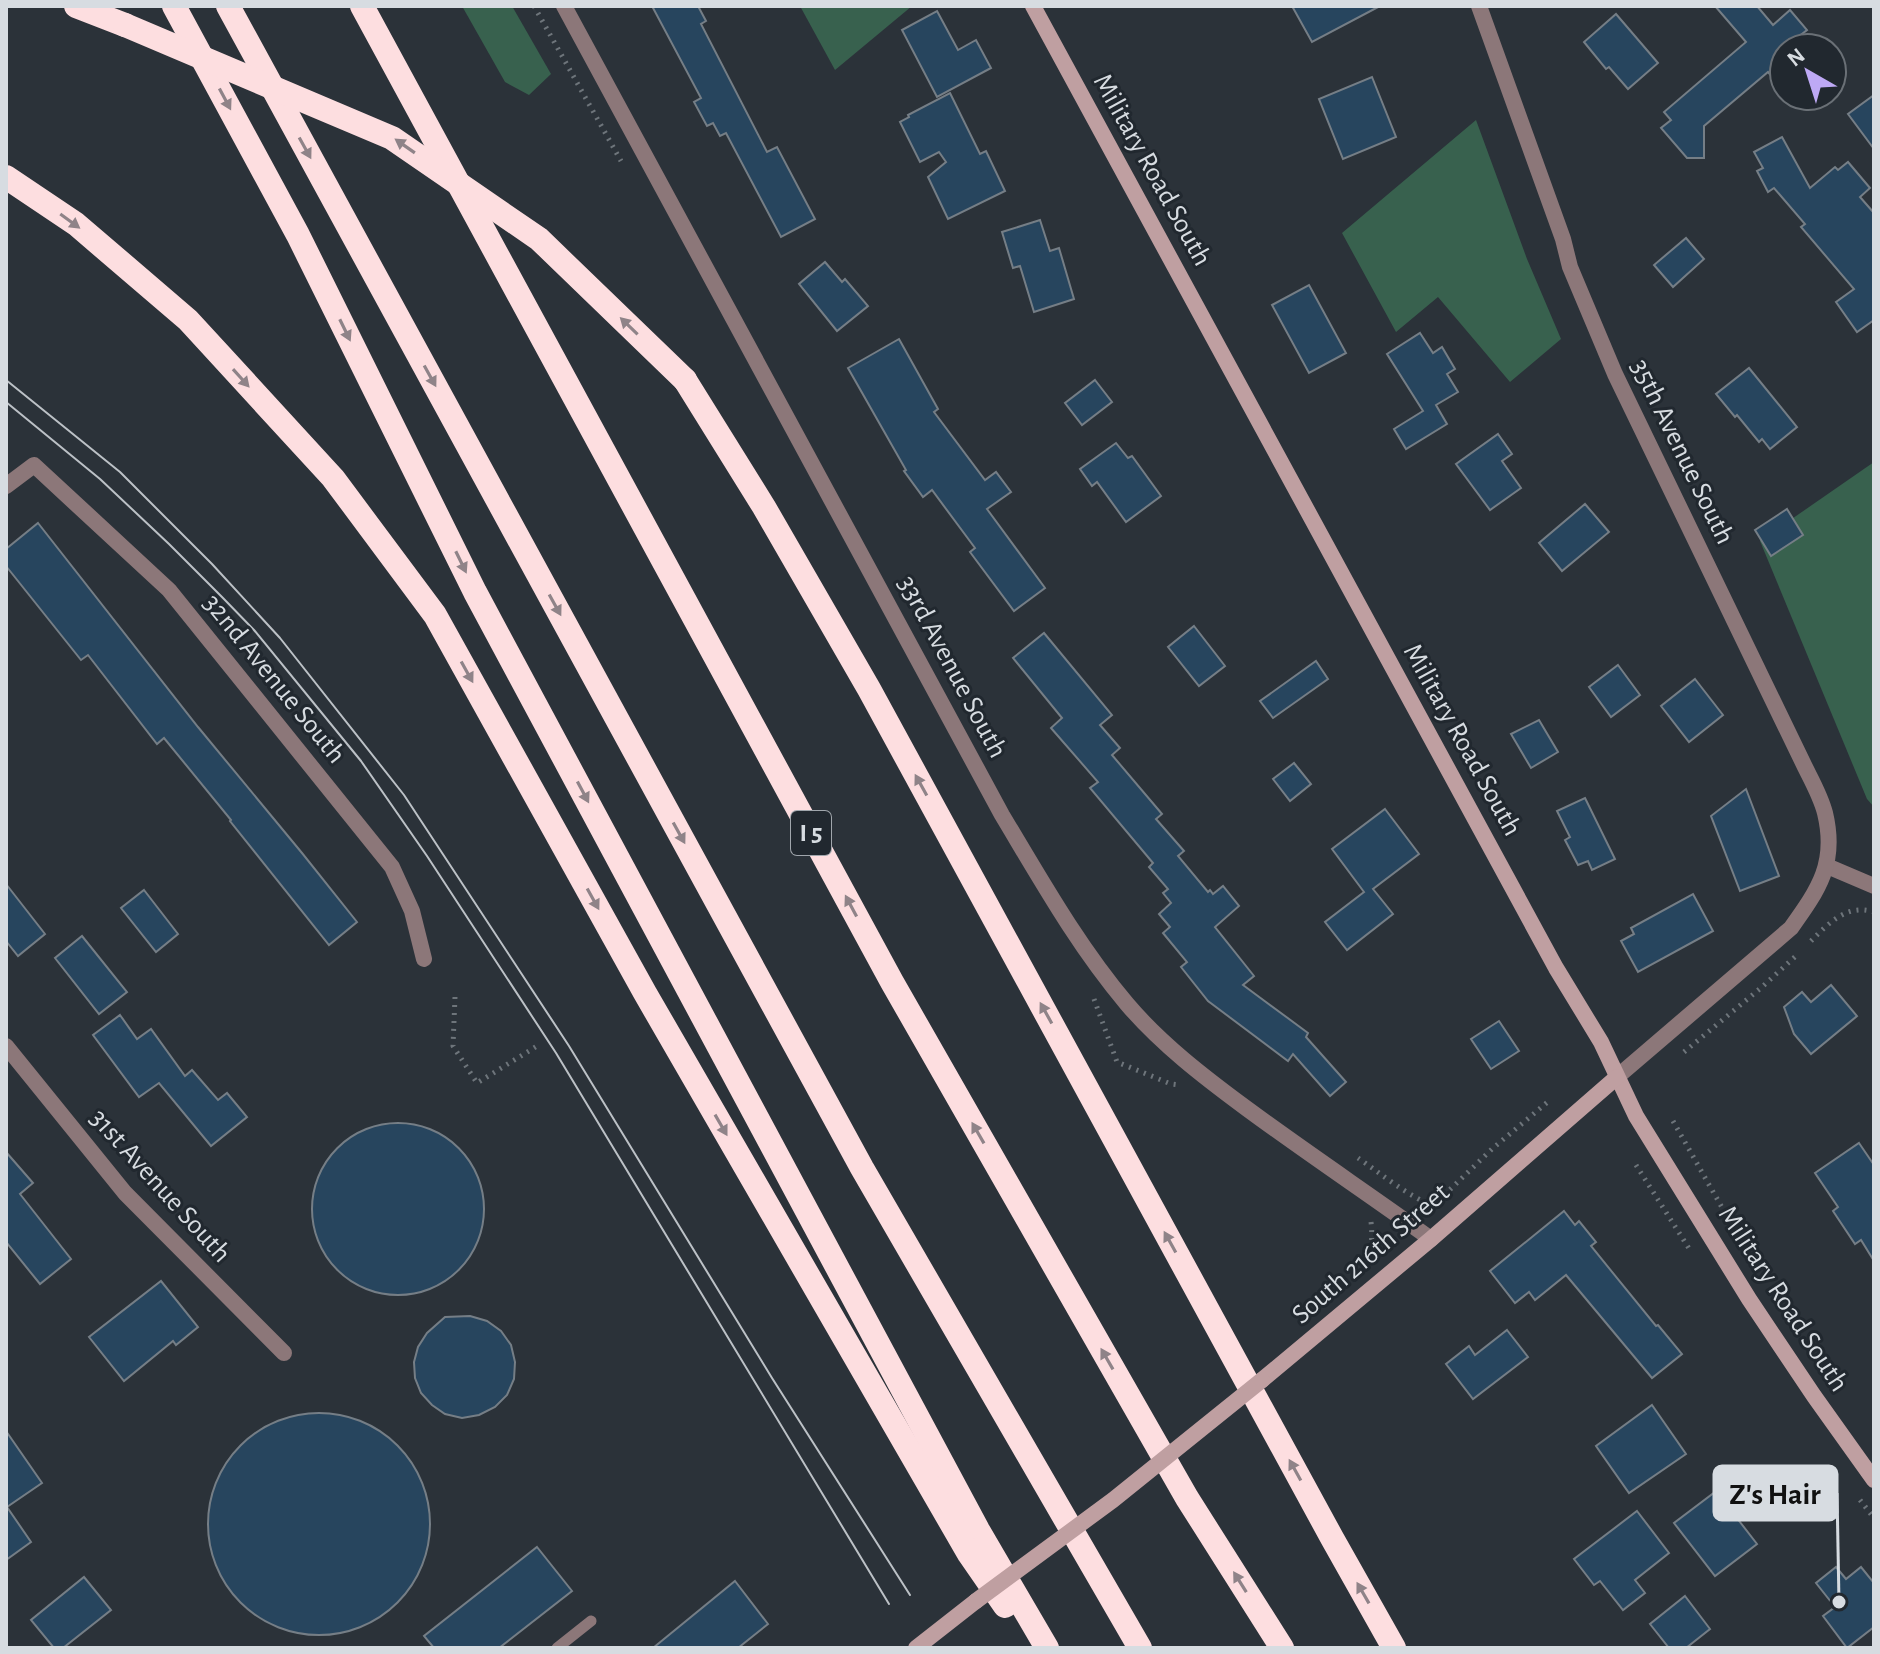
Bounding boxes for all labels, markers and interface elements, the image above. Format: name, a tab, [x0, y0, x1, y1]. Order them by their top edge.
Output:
north arrow	[1768, 32, 1848, 112]
text: N	[1783, 44, 1809, 71]
street label: Military Road South	[1088, 69, 1216, 271]
one-way arrow	[218, 88, 231, 111]
one-way arrow	[298, 137, 312, 159]
one-way arrow	[394, 139, 415, 154]
one-way arrow	[60, 213, 81, 228]
one-way arrow	[620, 317, 639, 335]
one-way arrow	[338, 318, 352, 341]
street label: 35th Avenue South	[1625, 355, 1739, 549]
one-way arrow	[423, 365, 437, 388]
one-way arrow	[232, 367, 249, 387]
one-way arrow	[454, 551, 468, 574]
street label: 33rd Avenue South	[892, 571, 1012, 763]
street label: 32nd Avenue South	[198, 589, 350, 769]
one-way arrow	[548, 593, 561, 616]
street label: Military Road South	[1398, 639, 1526, 841]
one-way arrow	[460, 660, 474, 683]
one-way arrow	[914, 774, 928, 796]
one-way arrow	[575, 781, 589, 803]
road number: I 5	[791, 811, 831, 855]
one-way arrow	[672, 822, 686, 844]
one-way arrow	[586, 888, 600, 910]
one-way arrow	[844, 895, 858, 918]
one-way arrow	[1039, 1002, 1052, 1025]
street label: 31st Avenue South	[84, 1104, 236, 1268]
one-way arrow	[714, 1114, 728, 1136]
one-way arrow	[971, 1122, 985, 1144]
street label: South 216th Street	[1287, 1178, 1455, 1330]
street label: Military Road South	[1713, 1201, 1853, 1397]
one-way arrow	[1163, 1230, 1177, 1253]
one-way arrow	[1100, 1348, 1114, 1370]
one-way arrow	[1288, 1459, 1302, 1481]
callout: Z's Hair	[1714, 1466, 1837, 1520]
text: Z's Hair	[1729, 1480, 1821, 1510]
one-way arrow	[1234, 1571, 1248, 1593]
one-way arrow	[1356, 1582, 1370, 1604]

